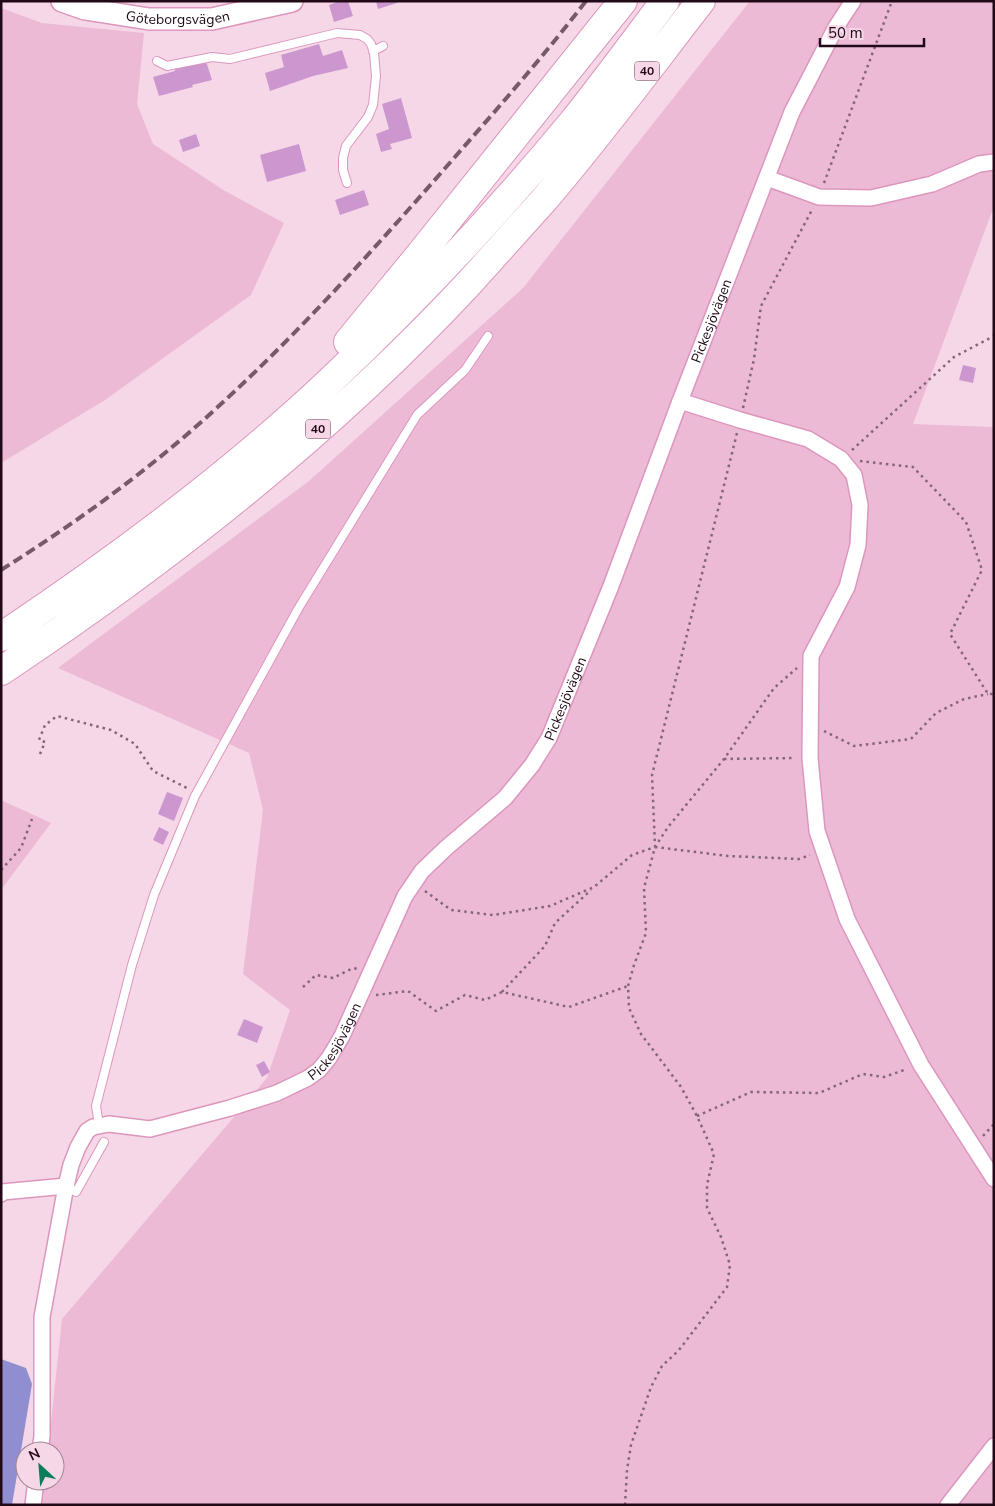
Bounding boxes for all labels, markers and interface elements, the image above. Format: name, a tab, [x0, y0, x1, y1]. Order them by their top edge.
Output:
street label: Göteborgsvägen	[125, 6, 232, 29]
scale bar	[820, 15, 924, 47]
text: 50 m	[828, 23, 863, 43]
road number: 40	[634, 61, 660, 80]
street label: Pickesjövägen	[687, 276, 736, 366]
road number: 40	[306, 419, 330, 438]
street label: Pickesjövägen	[540, 654, 591, 744]
street label: Pickesjövägen	[304, 1000, 366, 1085]
north arrow	[15, 1441, 65, 1491]
text: N	[26, 1444, 43, 1466]

